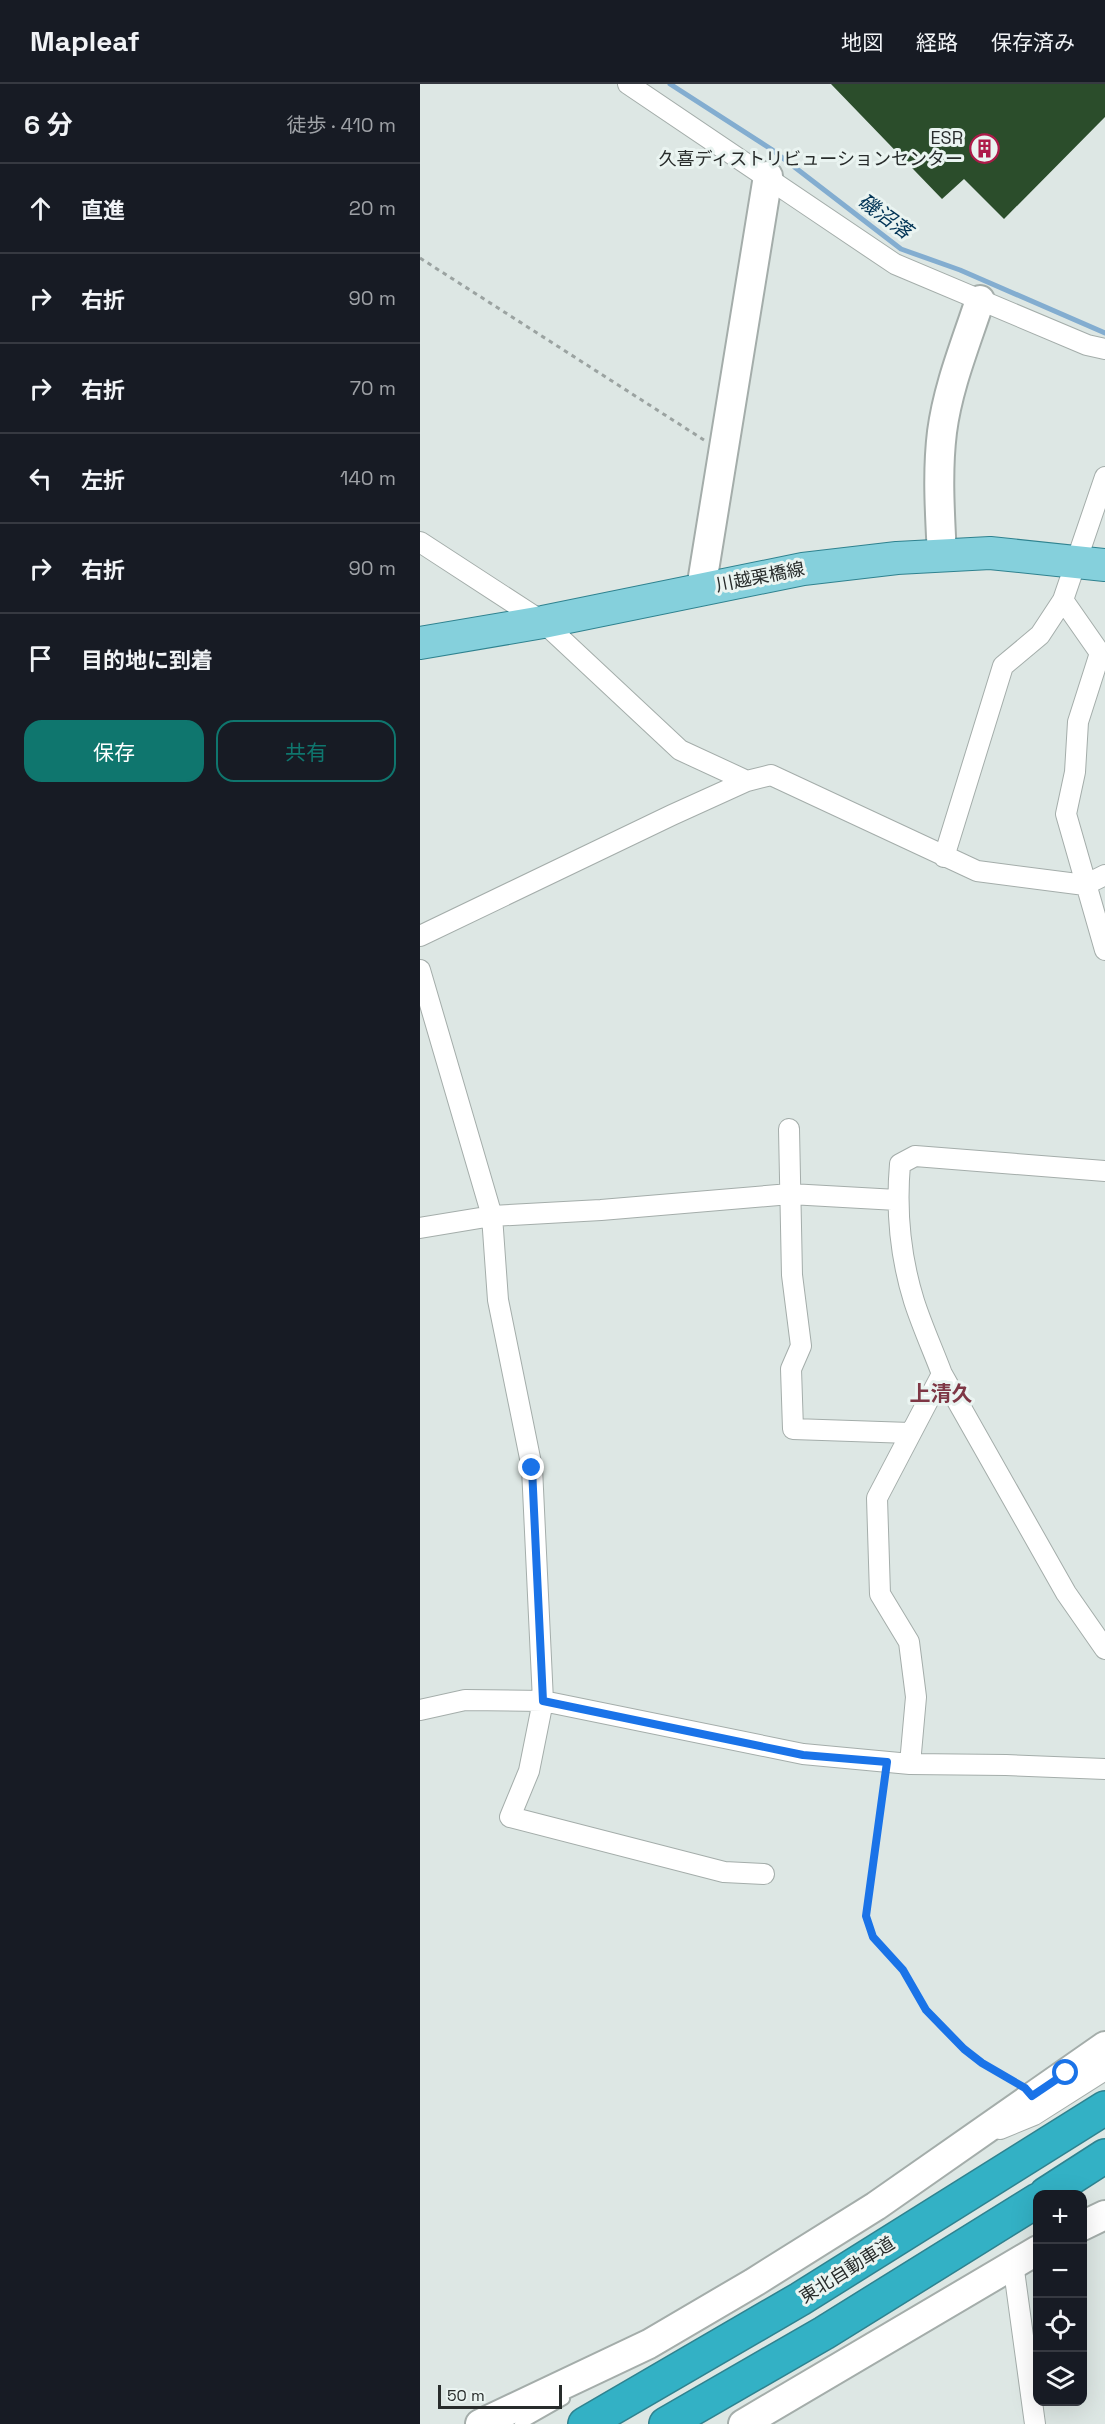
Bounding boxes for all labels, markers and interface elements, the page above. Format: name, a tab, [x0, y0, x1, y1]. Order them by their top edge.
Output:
text: Mapleaf	[30, 23, 140, 59]
text: 地図	[841, 29, 883, 56]
text: 経路	[916, 29, 958, 56]
text: 保存済み	[991, 29, 1075, 56]
text: 6 分	[24, 108, 73, 142]
text: 徒歩 · 410 m	[286, 112, 396, 138]
place label: ESR 久喜ディストリビューションセンター	[659, 126, 963, 170]
building icon: ESR 久喜ディストリビューションセンター	[968, 132, 1000, 164]
water label: 磯沼落	[853, 188, 919, 246]
icon: ahead	[24, 192, 57, 225]
text: 20 m	[349, 195, 396, 221]
text: 直進	[81, 196, 125, 224]
icon: right	[24, 282, 57, 315]
text: 90 m	[349, 285, 396, 311]
text: 右折	[81, 286, 125, 314]
icon: right	[24, 372, 57, 405]
text: 70 m	[350, 375, 396, 401]
text: 右折	[81, 376, 125, 404]
icon: left	[24, 462, 57, 495]
text: 140 m	[340, 465, 396, 491]
text: 左折	[81, 466, 125, 494]
icon: right	[24, 552, 57, 585]
text: 90 m	[349, 555, 396, 581]
text: 右折	[81, 556, 125, 584]
street label: 川越栗橋線	[714, 557, 806, 596]
icon: arrive	[24, 642, 57, 675]
text: 目的地に到着	[81, 646, 213, 674]
button: 保存	[24, 720, 204, 782]
button: 共有	[216, 720, 396, 782]
district label: 上清久	[910, 1380, 973, 1407]
route end	[518, 1454, 544, 1480]
route start	[1052, 2059, 1078, 2085]
map controls	[1033, 2190, 1087, 2406]
button: +	[1033, 2190, 1087, 2244]
street label: 東北自動車道	[795, 2231, 899, 2308]
button: −	[1033, 2244, 1087, 2298]
button: locate	[1033, 2298, 1087, 2352]
button: layers	[1033, 2352, 1087, 2406]
scale bar	[438, 2382, 562, 2410]
text: 50 m	[447, 2385, 485, 2406]

